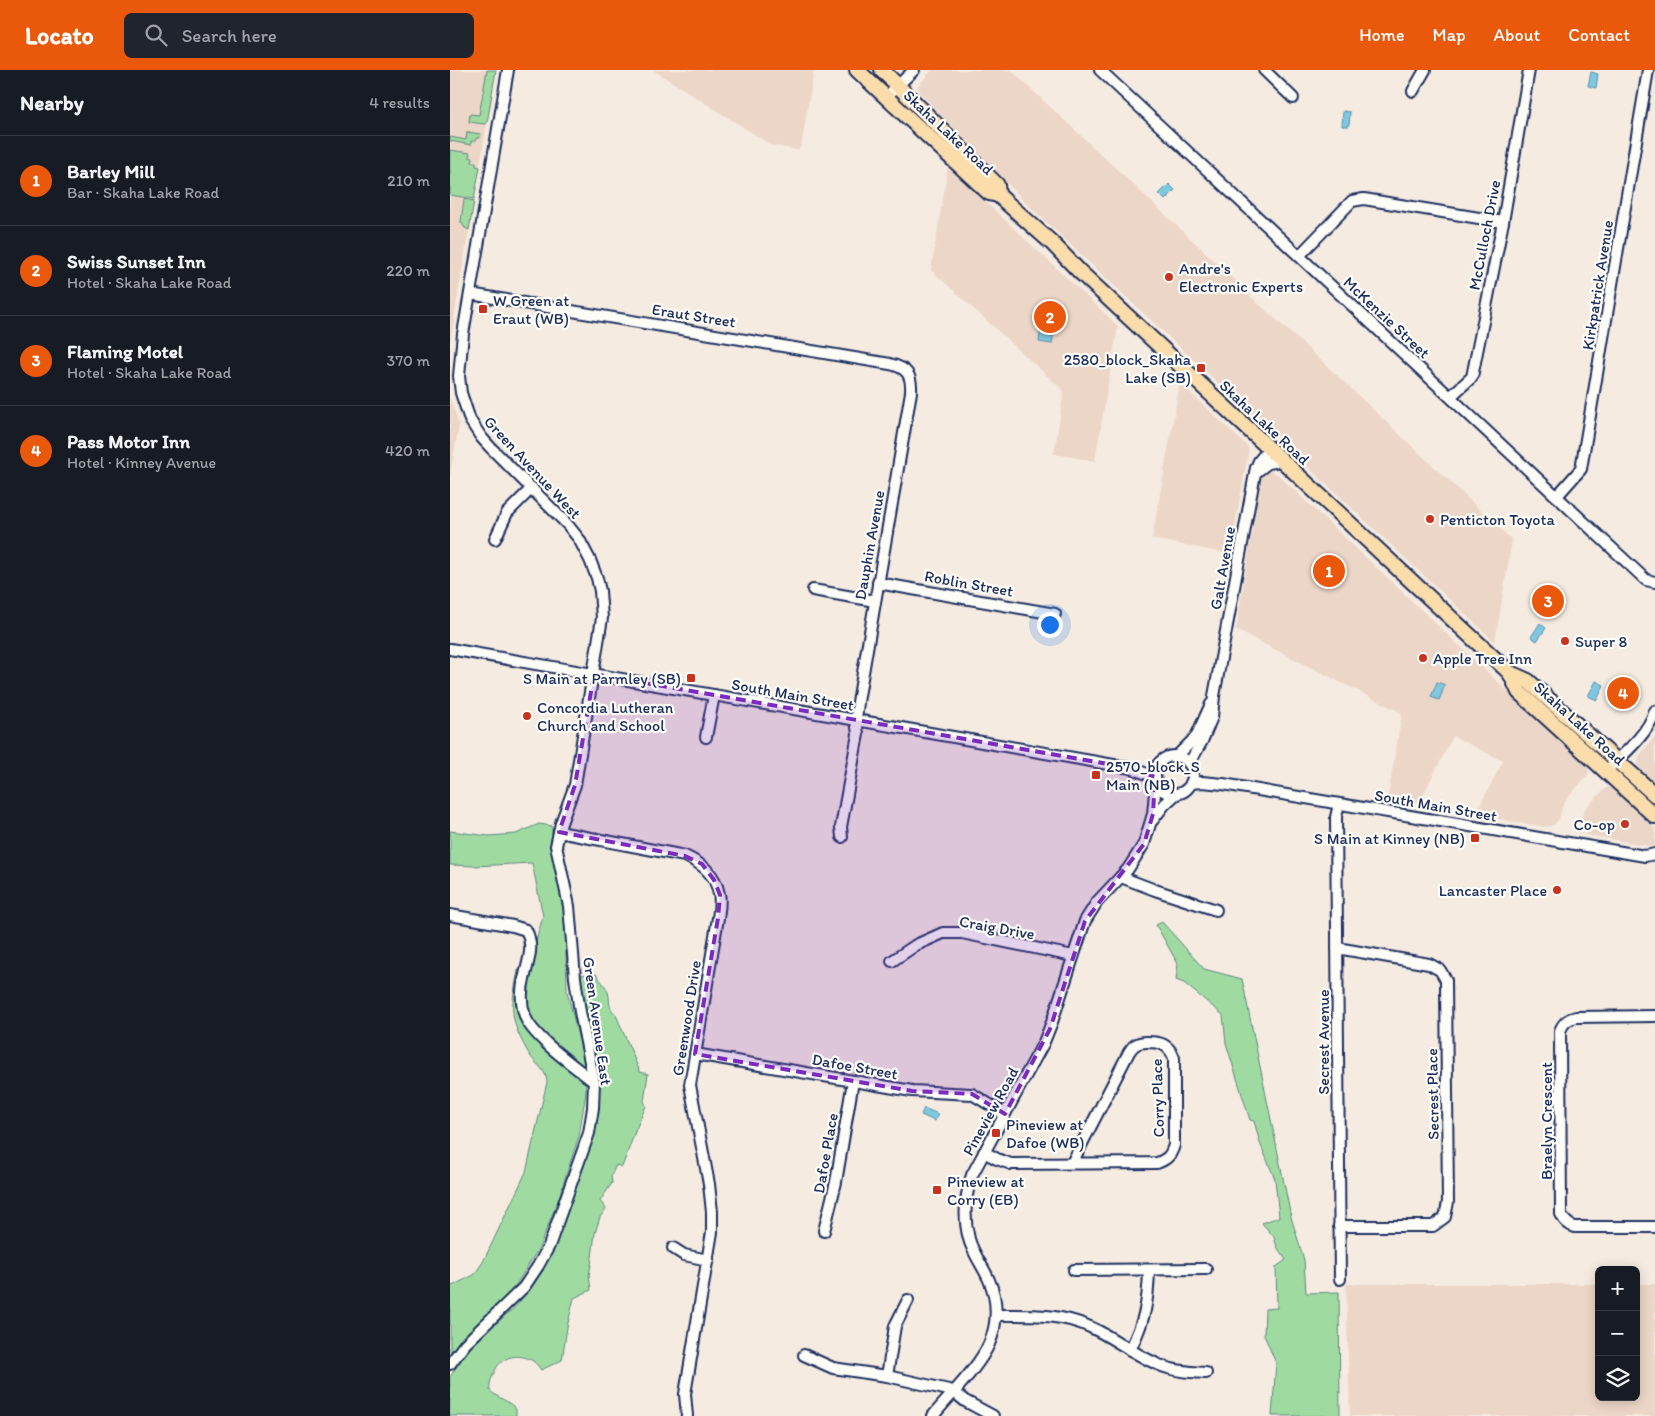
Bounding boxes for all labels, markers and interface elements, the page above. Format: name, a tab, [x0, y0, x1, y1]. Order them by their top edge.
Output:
search box	[124, 13, 474, 58]
text: Locato	[25, 21, 94, 50]
icon: search	[142, 21, 170, 49]
text: Search here	[182, 24, 277, 47]
text: Home	[1359, 24, 1405, 46]
text: Map	[1433, 24, 1466, 46]
text: About	[1494, 24, 1540, 46]
text: Contact	[1568, 24, 1630, 46]
street label: Skaha Lake Road	[900, 86, 998, 179]
text: Nearby	[20, 90, 84, 115]
text: 4 results	[369, 93, 430, 112]
text: Barley Mill	[67, 160, 155, 183]
text: 1	[32, 171, 40, 190]
text: 210 m	[387, 171, 430, 190]
street label: McCulloch Drive	[1465, 178, 1504, 292]
text: Bar · Skaha Lake Road	[67, 183, 219, 202]
street label: Kirkpatrick Avenue	[1578, 218, 1617, 351]
text: Swiss Sunset Inn	[67, 250, 206, 273]
place label: Andre's Electronic Experts	[1179, 259, 1303, 296]
text: 2	[32, 261, 40, 280]
text: 220 m	[386, 261, 430, 280]
marker: Andre's Electronic Experts	[1163, 271, 1175, 283]
street label: McKenzie Street	[1339, 272, 1434, 362]
text: Hotel · Skaha Lake Road	[67, 273, 232, 292]
place label: W Green at Eraut (WB)	[493, 291, 569, 328]
pin: 2	[1034, 298, 1066, 336]
street label: Eraut Street	[651, 300, 737, 331]
marker: W Green at Eraut (WB)	[477, 303, 489, 315]
text: Flaming Motel	[67, 340, 183, 363]
place label: 2580_block_Skaha Lake (SB)	[1064, 350, 1192, 387]
text: 3	[32, 351, 40, 370]
text: 370 m	[386, 351, 430, 370]
marker: 2580_block_Skaha Lake (SB)	[1195, 362, 1207, 374]
text: Hotel · Skaha Lake Road	[67, 363, 232, 382]
street label: Skaha Lake Road	[1216, 376, 1314, 469]
street label: Green Avenue West	[480, 412, 585, 523]
text: Pass Motor Inn	[67, 430, 190, 453]
text: 4	[31, 441, 41, 460]
text: 420 m	[385, 441, 430, 460]
text: Hotel · Kinney Avenue	[67, 453, 216, 472]
street label: Dauphin Avenue	[850, 488, 889, 601]
place label: Penticton Toyota	[1440, 510, 1555, 529]
marker: Penticton Toyota	[1424, 513, 1436, 525]
street label: Galt Avenue	[1206, 525, 1239, 611]
pin: 1	[1313, 552, 1345, 590]
street label: Roblin Street	[923, 566, 1015, 601]
pin: 3	[1532, 582, 1564, 620]
your location	[1037, 612, 1063, 638]
place label: Super 8	[1575, 632, 1628, 651]
marker: Super 8	[1559, 635, 1571, 647]
place label: Apple Tree Inn	[1433, 649, 1532, 668]
marker: Apple Tree Inn	[1417, 652, 1429, 664]
place label: S Main at Parmley (SB)	[523, 669, 681, 688]
marker: S Main at Parmley (SB)	[685, 672, 697, 684]
street label: South Main Street	[730, 674, 856, 715]
pin: 4	[1607, 674, 1639, 712]
street label: Skaha Lake Road	[1530, 677, 1629, 769]
place label: Concordia Lutheran Church and School	[537, 698, 674, 735]
marker: Concordia Lutheran Church and School	[521, 710, 533, 722]
place label: 2570_block_S Main (NB)	[1106, 757, 1200, 794]
marker: 2570_block_S Main (NB)	[1090, 769, 1102, 781]
street label: South Main Street	[1373, 785, 1499, 826]
place label: Co-op	[1574, 815, 1615, 834]
marker: Co-op	[1619, 818, 1631, 830]
place label: S Main at Kinney (NB)	[1314, 829, 1465, 848]
marker: S Main at Kinney (NB)	[1469, 832, 1481, 844]
place label: Lancaster Place	[1439, 881, 1547, 900]
marker: Lancaster Place	[1551, 884, 1563, 896]
street label: Craig Drive	[958, 912, 1036, 943]
street label: Green Avenue East	[579, 956, 616, 1087]
street label: Greenwood Drive	[668, 959, 705, 1077]
street label: Secrest Avenue	[1314, 989, 1333, 1095]
street label: Secrest Place	[1422, 1048, 1443, 1140]
street label: Dafoe Street	[810, 1050, 899, 1083]
street label: Corry Place	[1147, 1058, 1168, 1138]
street label: Braelyn Crescent	[1537, 1062, 1556, 1180]
street label: Pineview Road	[958, 1063, 1023, 1159]
street label: Dafoe Place	[809, 1111, 842, 1195]
place label: Pineview at Dafoe (WB)	[1006, 1115, 1085, 1152]
marker: Pineview at Dafoe (WB)	[990, 1127, 1002, 1139]
place label: Pineview at Corry (EB)	[947, 1172, 1024, 1209]
marker: Pineview at Corry (EB)	[931, 1184, 943, 1196]
map controls	[1595, 1266, 1640, 1401]
button: +	[1595, 1266, 1640, 1311]
button: −	[1595, 1311, 1640, 1356]
button: layers	[1595, 1356, 1640, 1401]

